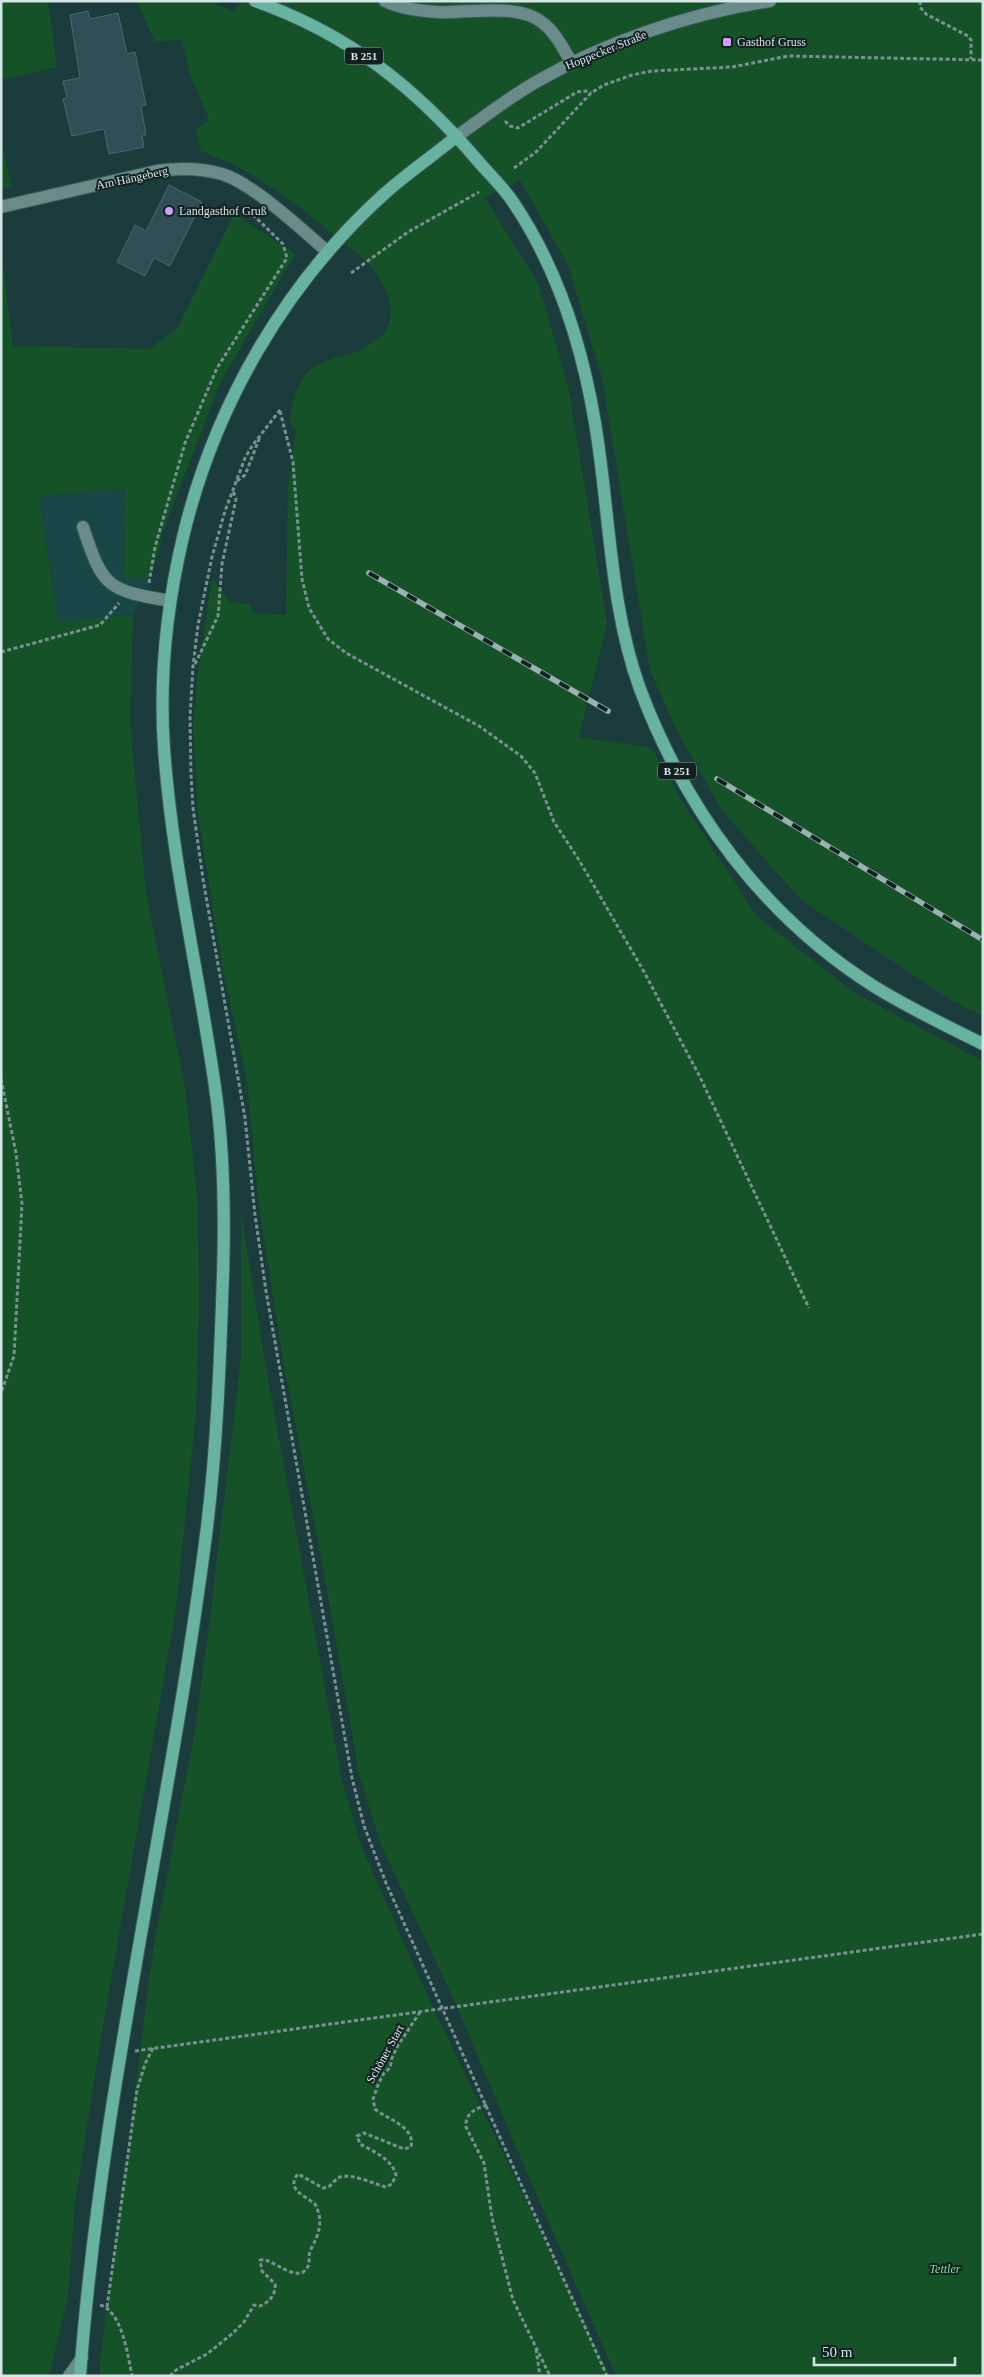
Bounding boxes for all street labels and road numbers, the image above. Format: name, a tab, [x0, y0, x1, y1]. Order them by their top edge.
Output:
street label: Hoppecker Straße	[563, 27, 649, 73]
road number: B 251	[345, 48, 383, 64]
street label: Am Hängeberg	[95, 164, 169, 192]
road number: B 251	[658, 762, 696, 779]
street label: Schöner Start	[363, 2022, 407, 2086]

